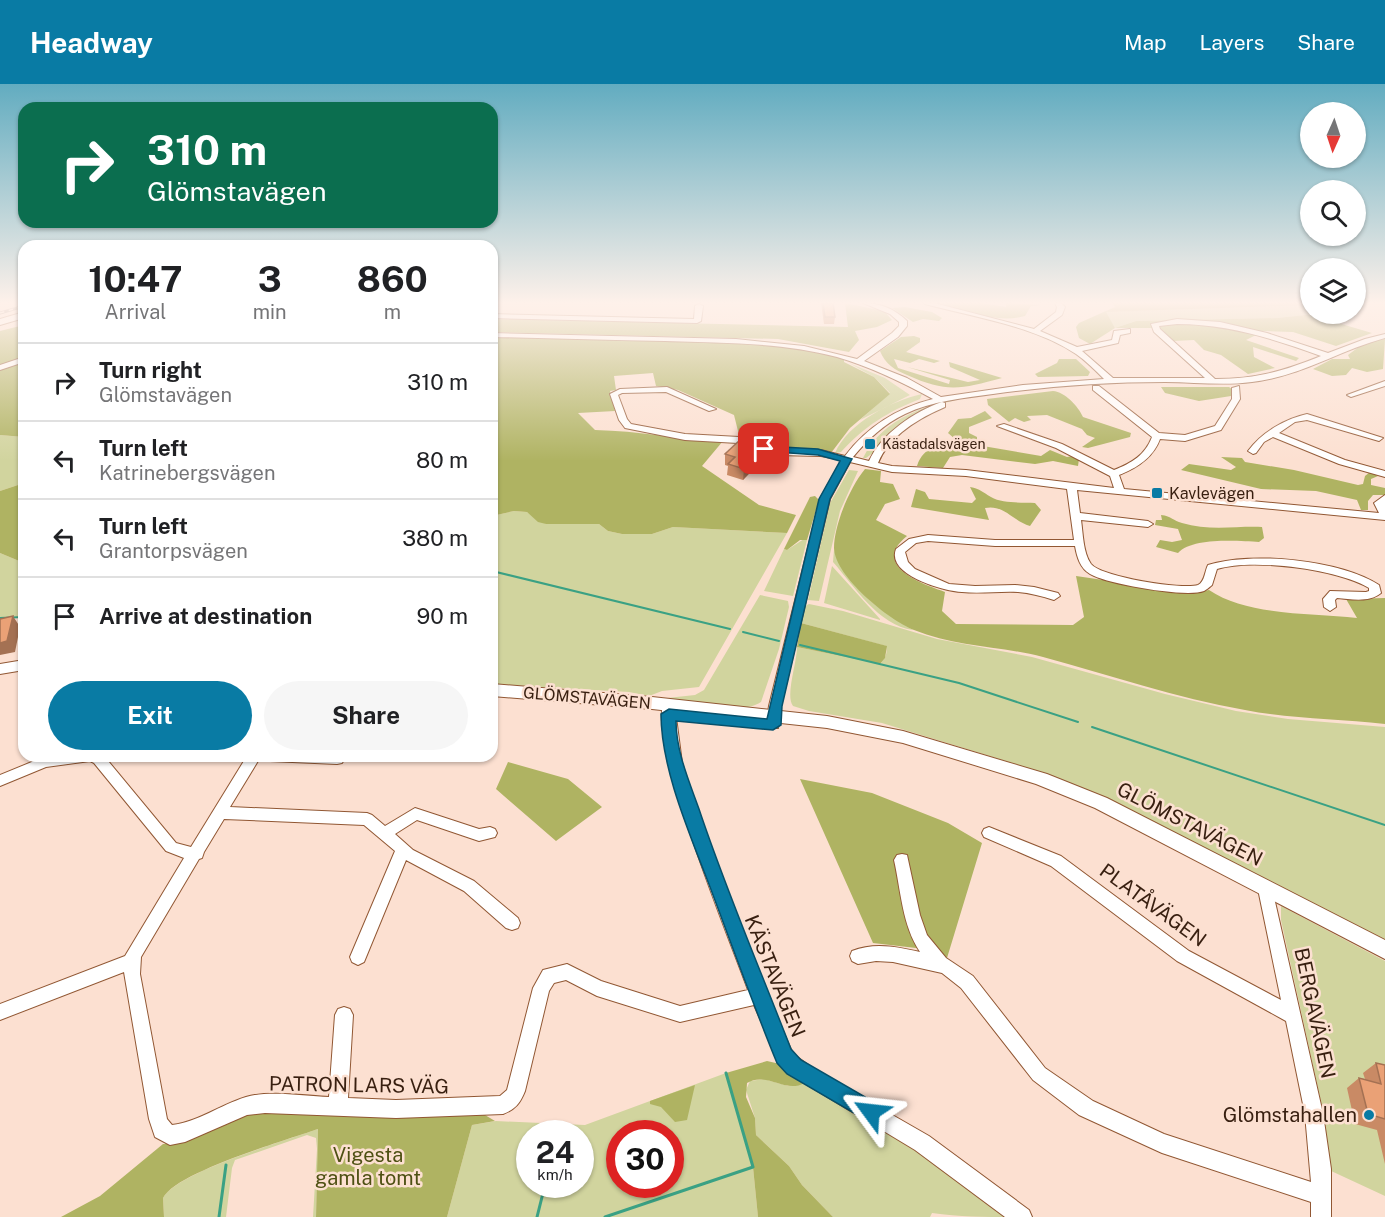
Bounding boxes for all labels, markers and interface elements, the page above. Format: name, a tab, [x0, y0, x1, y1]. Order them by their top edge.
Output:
text: Headway	[30, 26, 153, 59]
text: Map	[1124, 30, 1167, 55]
text: Layers	[1200, 30, 1264, 55]
text: Share	[1297, 30, 1355, 55]
north arrow	[1300, 102, 1366, 168]
map controls	[1300, 102, 1366, 324]
text: 310 m	[147, 125, 267, 174]
icon: right	[48, 126, 126, 204]
text: Glömstavägen	[147, 175, 327, 207]
button: search	[1300, 180, 1366, 246]
text: 10:47	[88, 258, 183, 300]
text: 3	[258, 258, 282, 300]
text: 860	[357, 258, 428, 300]
button: layers	[1300, 258, 1366, 324]
text: Arrival	[104, 300, 166, 324]
text: min	[253, 300, 287, 324]
text: m	[384, 300, 401, 324]
text: Turn right	[99, 357, 202, 383]
icon: right	[48, 366, 81, 399]
text: 310 m	[407, 369, 468, 395]
text: Glömstavägen	[99, 383, 232, 407]
pin	[738, 423, 789, 474]
icon: arrive	[747, 432, 780, 465]
text: Turn left	[99, 435, 188, 461]
place label: Kästadalsvägen	[882, 436, 986, 452]
marker: Kästadalsvägen	[863, 437, 877, 451]
icon: left	[48, 444, 81, 477]
text: 80 m	[416, 447, 468, 473]
text: Katrinebergsvägen	[99, 461, 275, 485]
place label: Kavlevägen	[1169, 484, 1255, 503]
marker: Kavlevägen	[1150, 486, 1164, 500]
text: Turn left	[99, 513, 188, 539]
icon: left	[48, 522, 81, 555]
text: 380 m	[402, 525, 468, 551]
text: Grantorpsvägen	[99, 539, 248, 563]
icon: arrive	[48, 600, 81, 633]
text: Arrive at destination	[99, 603, 312, 629]
text: 90 m	[417, 603, 468, 629]
button: Exit	[48, 681, 252, 750]
button: Share	[264, 681, 468, 750]
street label: GLÖMSTAVÄGEN	[522, 682, 652, 713]
street label: GLÖMSTAVÄGEN	[1113, 776, 1267, 871]
street label: PLATÅVÄGEN	[1095, 857, 1212, 952]
street label: KÄSTAVÄGEN	[740, 911, 810, 1041]
street label: BERGAVÄGEN	[1289, 945, 1341, 1081]
street label: PATRON LARS VÄG	[269, 1071, 449, 1099]
position arrow	[839, 1080, 903, 1144]
place label: Glömstahallen	[1223, 1103, 1357, 1127]
marker: Glömstahallen	[1362, 1108, 1376, 1122]
speed limit sign: 30	[606, 1120, 684, 1198]
text: 24	[536, 1134, 574, 1170]
park label: Vigesta gamla tomt	[315, 1143, 421, 1190]
text: km/h	[537, 1166, 573, 1183]

